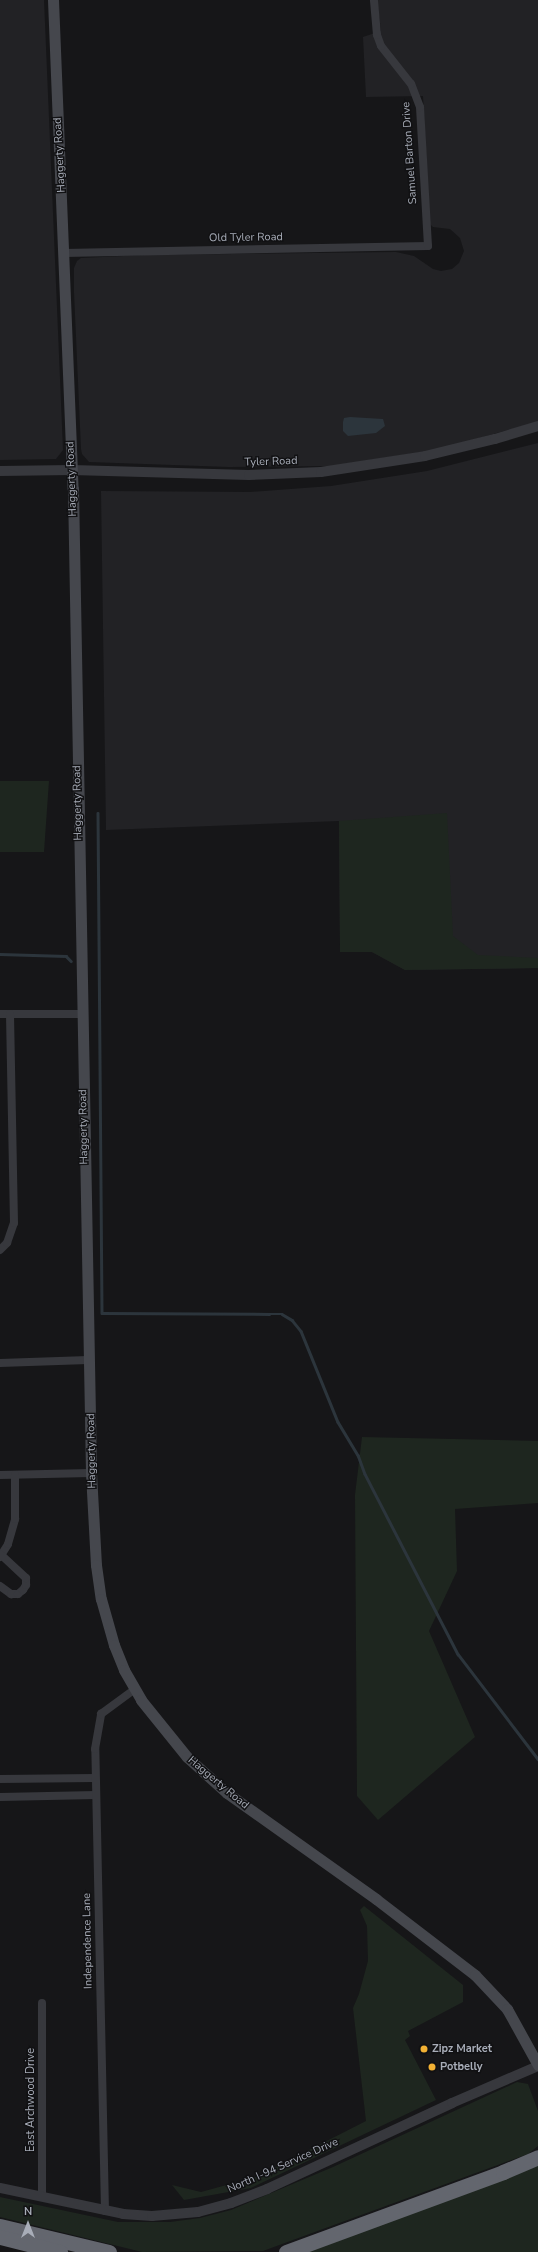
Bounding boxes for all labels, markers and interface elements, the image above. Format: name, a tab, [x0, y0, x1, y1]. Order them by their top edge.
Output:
street label: Samuel Barton Drive	[400, 101, 420, 205]
street label: Haggerty Road	[51, 117, 69, 193]
street label: Old Tyler Road	[209, 231, 283, 245]
street label: Haggerty Road	[64, 441, 80, 517]
street label: Tyler Road	[244, 454, 298, 470]
street label: Haggerty Road	[71, 765, 85, 841]
street label: Haggerty Road	[77, 1089, 91, 1165]
street label: Haggerty Road	[85, 1413, 99, 1489]
street label: Haggerty Road	[185, 1754, 251, 1812]
street label: Independence Lane	[81, 1893, 95, 1989]
place label: Zipz Market	[432, 2042, 492, 2056]
marker: Zipz Market	[419, 2044, 429, 2054]
street label: East Archwood Drive	[24, 2048, 38, 2152]
place label: Potbelly	[440, 2060, 483, 2074]
marker: Potbelly	[427, 2062, 437, 2072]
street label: North I-94 Service Drive	[226, 2136, 340, 2196]
north arrow	[8, 2204, 48, 2244]
text: N	[24, 2204, 32, 2219]

